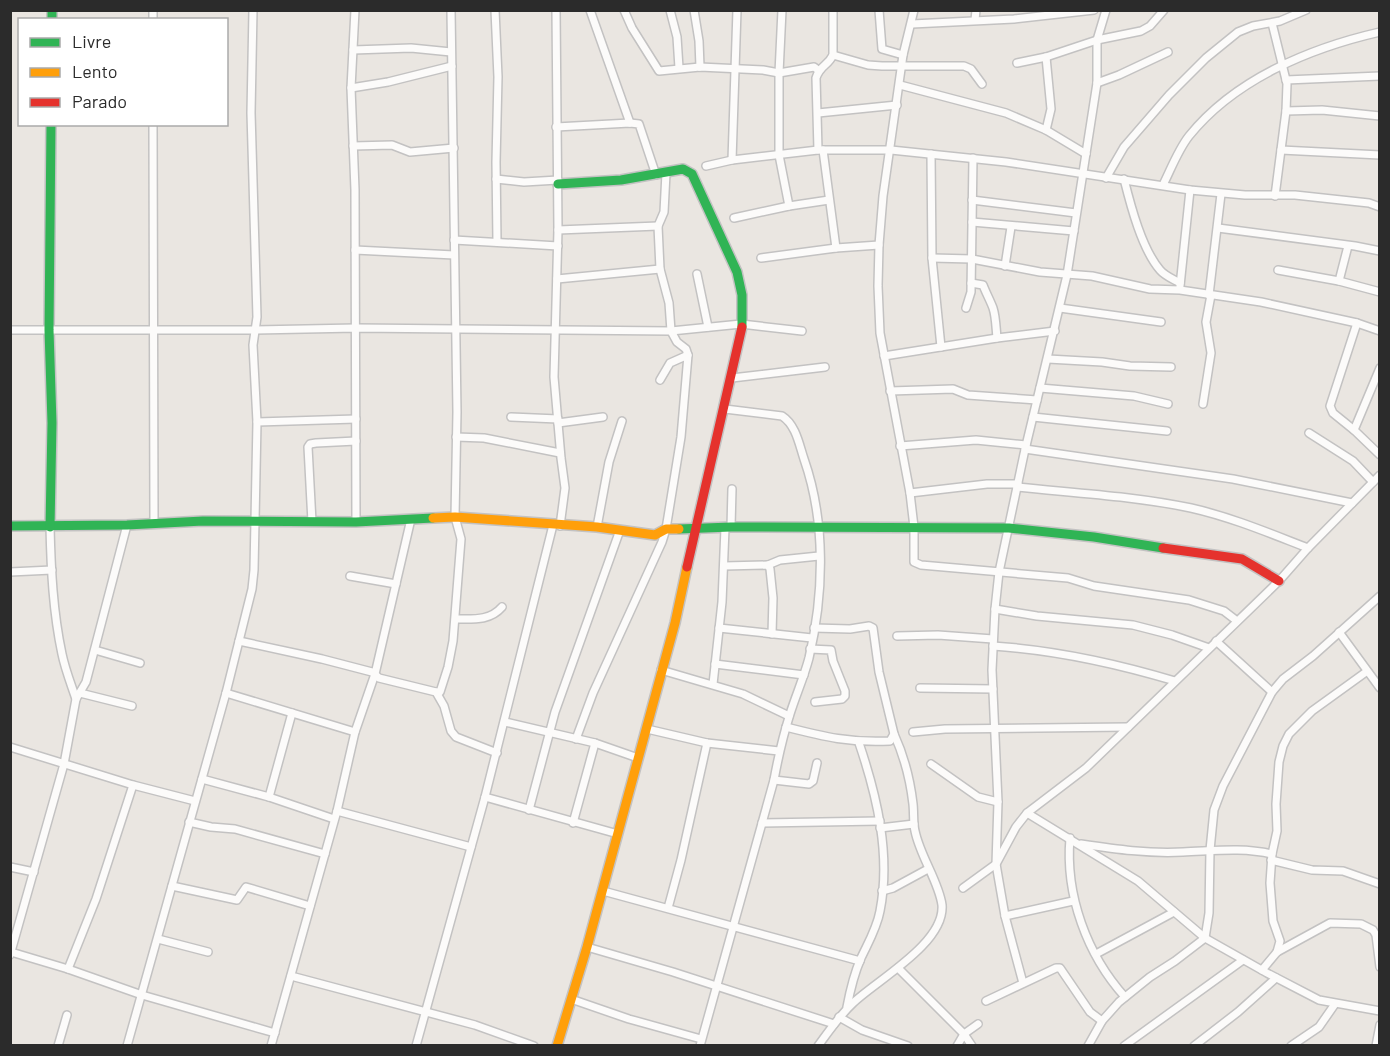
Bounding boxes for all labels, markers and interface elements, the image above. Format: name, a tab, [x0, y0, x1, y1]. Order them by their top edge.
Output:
legend	[18, 18, 228, 126]
text: Livre	[72, 30, 111, 52]
text: Lento	[72, 60, 118, 82]
text: Parado	[72, 90, 127, 112]

